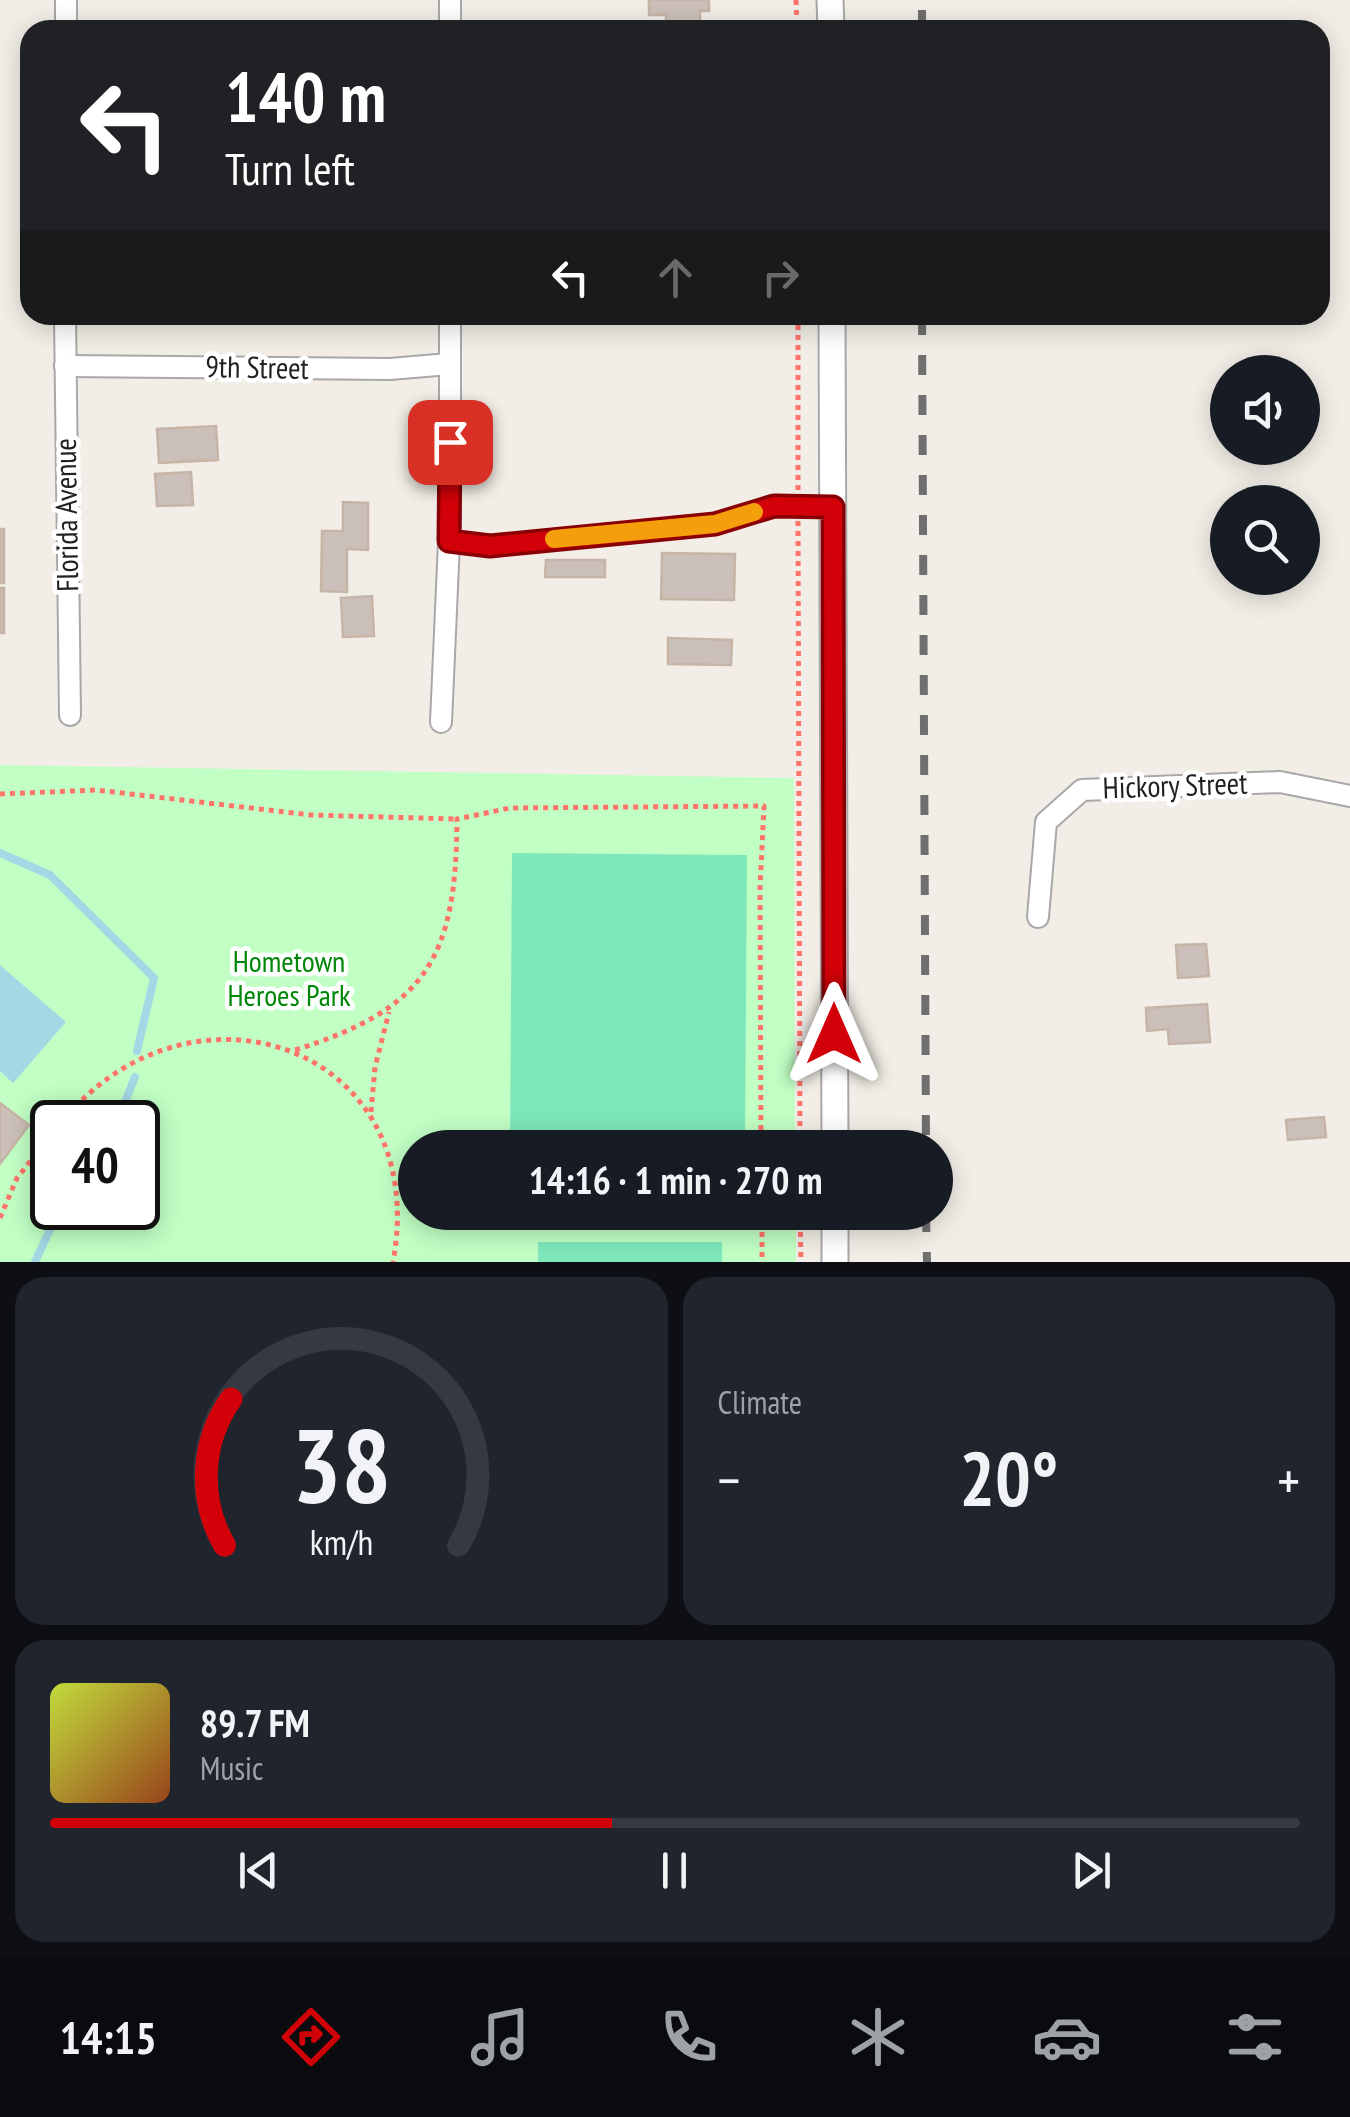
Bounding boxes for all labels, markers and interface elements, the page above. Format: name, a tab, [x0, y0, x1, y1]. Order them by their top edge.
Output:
text: 140 m	[225, 51, 386, 141]
icon: left	[60, 60, 190, 190]
text: Turn left	[225, 139, 355, 197]
icon: left	[543, 250, 598, 305]
icon: ahead	[648, 250, 703, 305]
icon: right	[753, 250, 808, 305]
street label: 9th Street	[205, 346, 310, 387]
map controls	[1210, 355, 1320, 595]
button: sound	[1210, 355, 1320, 465]
pin	[408, 400, 493, 485]
icon: arrive	[423, 415, 478, 470]
street label: Florida Avenue	[45, 438, 86, 592]
button: search	[1210, 485, 1320, 595]
street label: Hickory Street	[1102, 762, 1249, 807]
park label: Hometown Heroes Park	[227, 941, 351, 1014]
position arrow	[782, 982, 886, 1086]
speed limit sign: 40	[30, 1100, 160, 1230]
text: 14:16 · 1 min · 270 m	[529, 1155, 822, 1204]
text: Climate	[718, 1381, 802, 1423]
text: 38	[292, 1397, 391, 1532]
text: 20°	[959, 1430, 1058, 1527]
text: −	[718, 1444, 740, 1515]
text: +	[1277, 1444, 1300, 1515]
text: km/h	[310, 1519, 373, 1565]
text: 89.7 FM	[200, 1698, 310, 1747]
text: Music	[200, 1747, 263, 1789]
icon: previous	[231, 1843, 286, 1898]
icon: pause	[647, 1843, 702, 1898]
icon: next	[1064, 1843, 1119, 1898]
icon: directions	[276, 2002, 346, 2072]
icon: music	[465, 2002, 535, 2072]
icon: phone	[654, 2002, 724, 2072]
icon: climate	[843, 2002, 913, 2072]
icon: car	[1032, 2002, 1102, 2072]
icon: filters	[1220, 2002, 1290, 2072]
text: 14:15	[59, 2008, 157, 2066]

